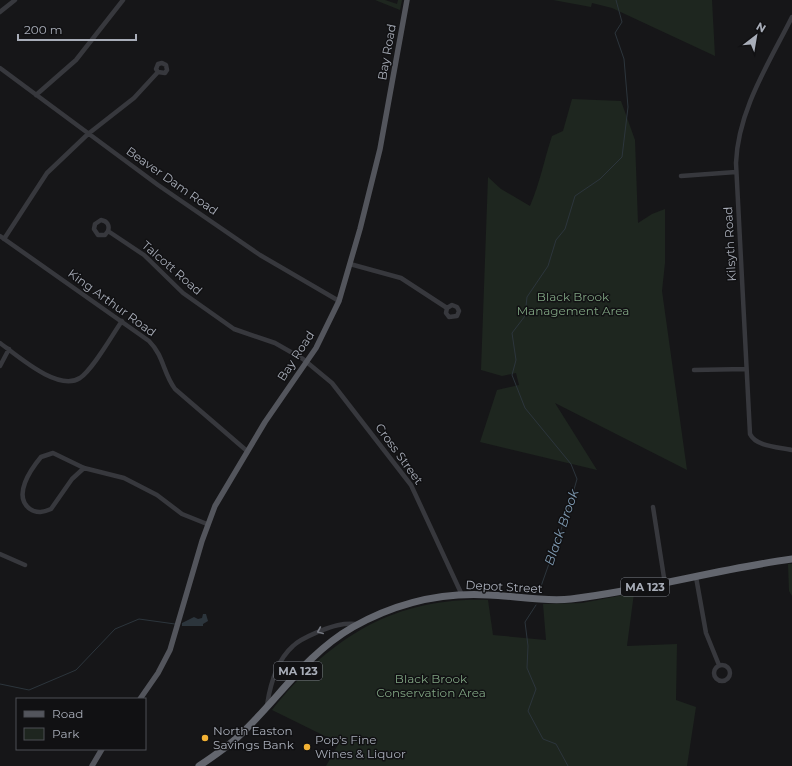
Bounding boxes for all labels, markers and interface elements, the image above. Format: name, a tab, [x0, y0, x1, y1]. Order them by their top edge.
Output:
scale bar	[18, 16, 136, 42]
north arrow	[736, 16, 776, 56]
text: N	[754, 19, 769, 36]
text: 200 m	[24, 22, 63, 37]
street label: Bay Road	[374, 23, 399, 81]
street label: Beaver Dam Road	[123, 143, 221, 218]
street label: Kilsyth Road	[720, 206, 739, 282]
street label: Talcott Road	[139, 237, 206, 298]
street label: King Arthur Road	[65, 266, 159, 340]
park label: Black Brook Management Area	[517, 289, 629, 318]
street label: Bay Road	[274, 328, 317, 384]
street label: Cross Street	[372, 420, 427, 487]
water label: Black Brook	[541, 486, 582, 567]
street label: Depot Street	[465, 577, 543, 596]
road number: MA 123	[621, 578, 669, 596]
one-way arrow	[317, 626, 325, 634]
road number: MA 123	[274, 662, 322, 680]
park label: Black Brook Conservation Area	[376, 671, 486, 700]
legend	[16, 698, 146, 750]
text: Road	[52, 706, 83, 721]
place label: North Easton Savings Bank	[213, 723, 295, 752]
text: Park	[52, 726, 80, 741]
place label: Pop's Fine Wines & Liquor	[315, 732, 406, 761]
marker: North Easton Savings Bank	[200, 733, 210, 743]
marker: Pop's Fine Wines & Liquor	[302, 742, 312, 752]

